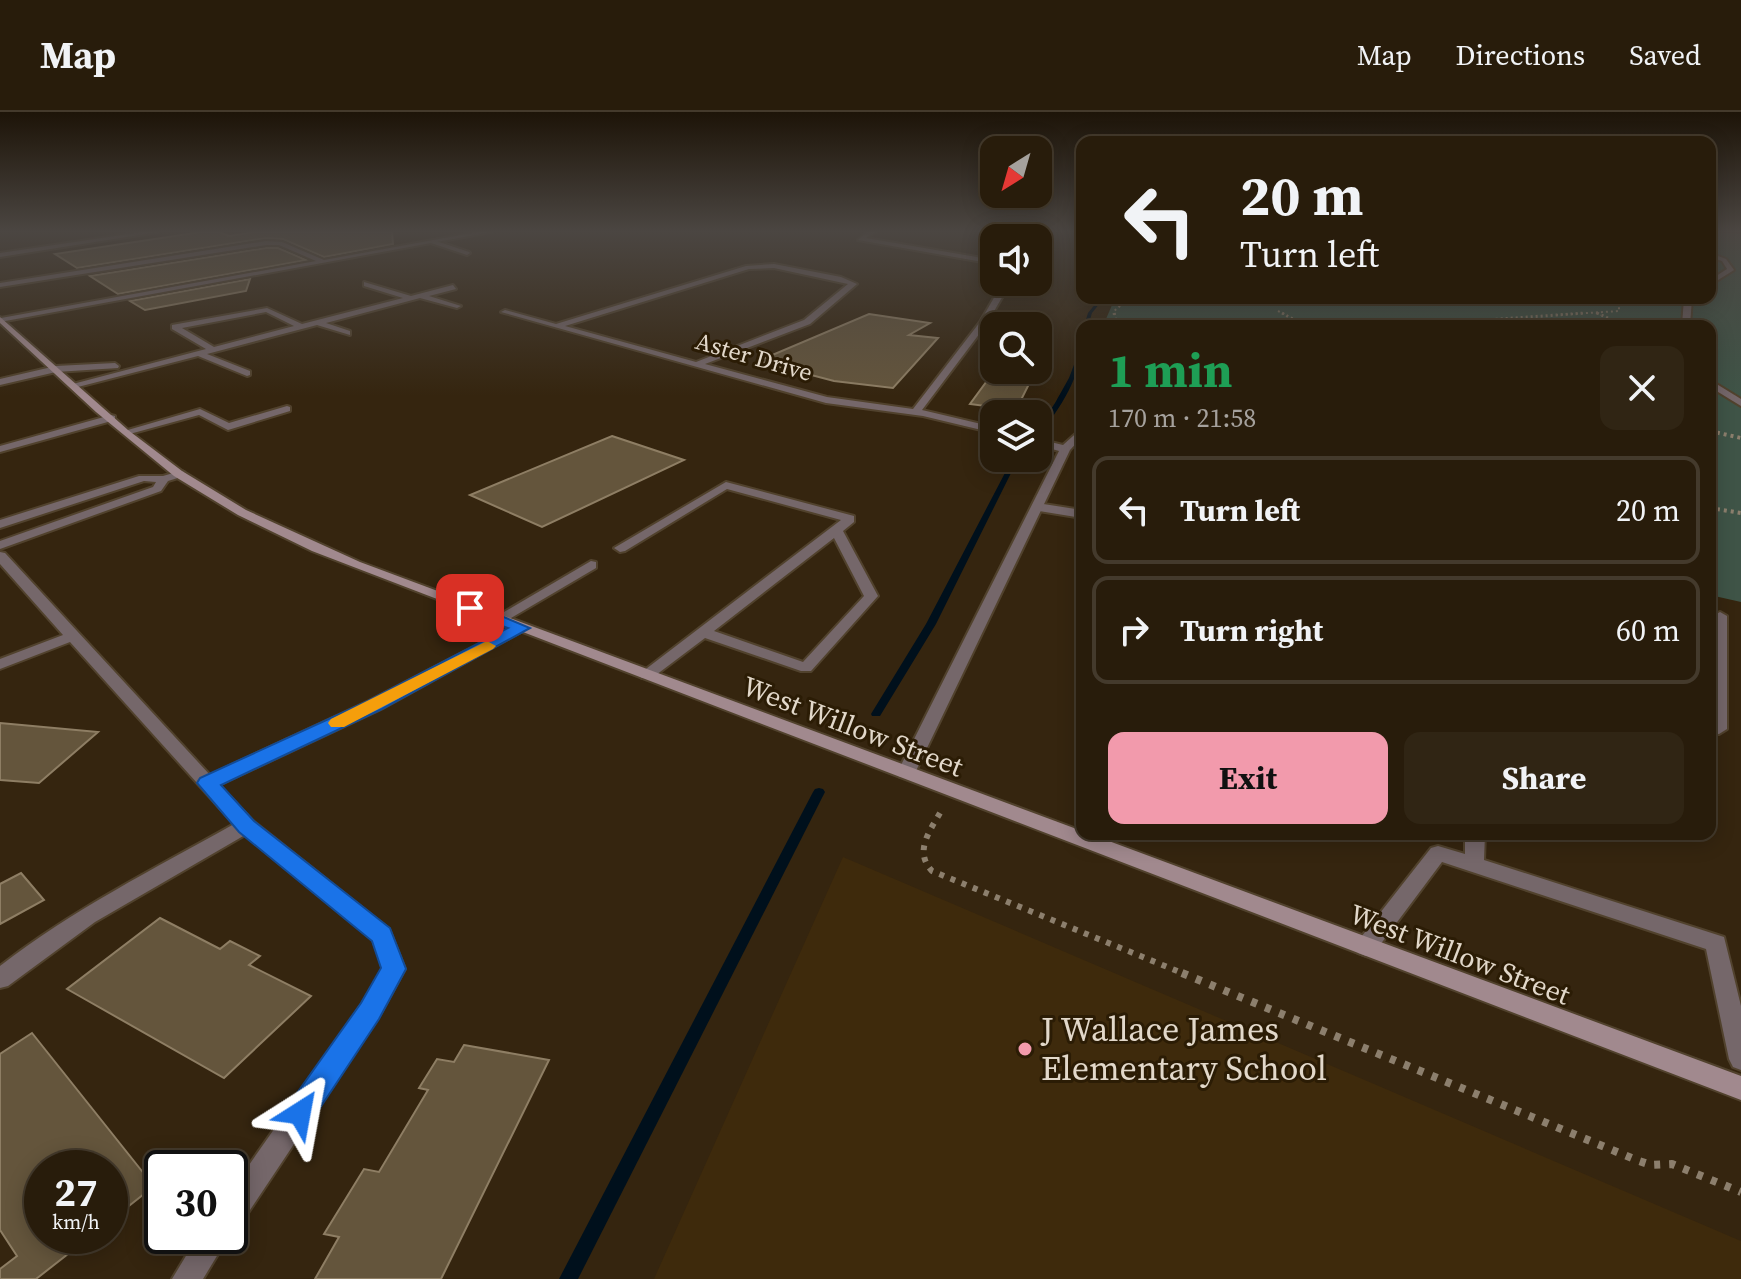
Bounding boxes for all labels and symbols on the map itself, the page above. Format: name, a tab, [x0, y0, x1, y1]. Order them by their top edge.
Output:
north arrow	[980, 136, 1052, 208]
street label: Aster Drive	[692, 324, 816, 389]
pin	[436, 574, 504, 642]
street label: West Willow Street	[737, 666, 970, 786]
street label: West Willow Street	[1344, 894, 1577, 1014]
place label: J Wallace James Elementary School	[1040, 1006, 1327, 1091]
marker: J Wallace James Elementary School	[1016, 1040, 1034, 1058]
position arrow	[258, 1071, 342, 1155]
speed limit sign: 30	[144, 1150, 248, 1254]

